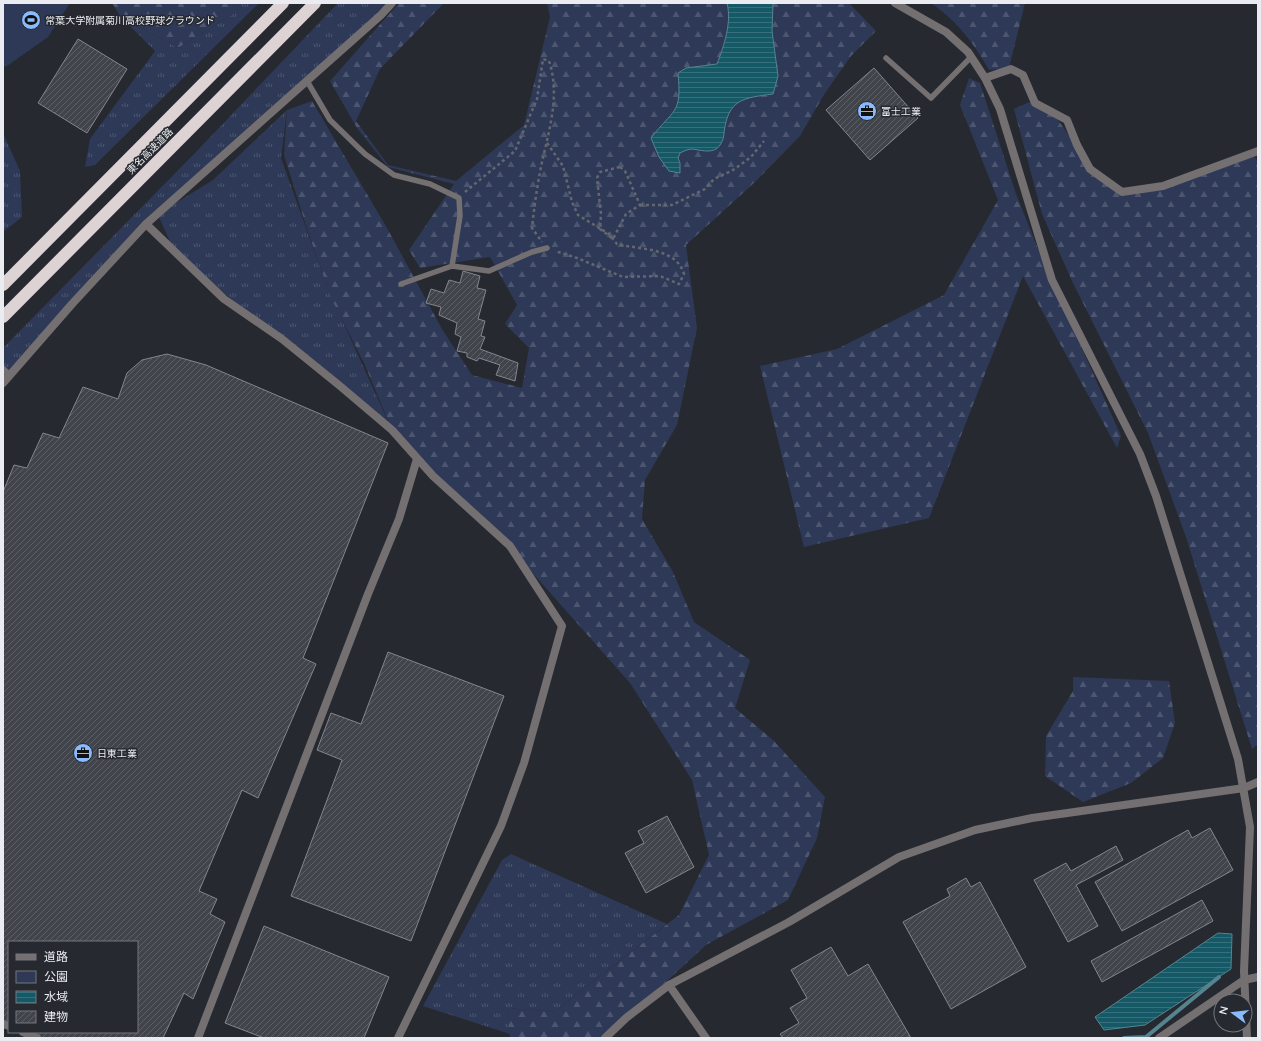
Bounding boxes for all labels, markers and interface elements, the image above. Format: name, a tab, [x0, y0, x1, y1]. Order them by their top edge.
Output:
sports icon: 常葉大学附属菊川高校野球グラウンド	[20, 9, 42, 31]
place label: 常葉大学附属菊川高校野球グラウンド	[45, 14, 215, 27]
office icon: 富士工業	[856, 100, 878, 122]
place label: 富士工業	[881, 105, 921, 118]
street label: 東名高速道路	[124, 125, 176, 177]
office icon: 日東工業	[72, 742, 94, 764]
place label: 日東工業	[97, 747, 137, 760]
legend	[8, 941, 138, 1033]
text: 道路	[44, 949, 68, 964]
text: 公園	[44, 969, 68, 984]
text: 水域	[44, 989, 68, 1004]
north arrow	[1213, 993, 1253, 1033]
text: N	[1216, 1005, 1231, 1016]
text: 建物	[44, 1009, 68, 1024]

